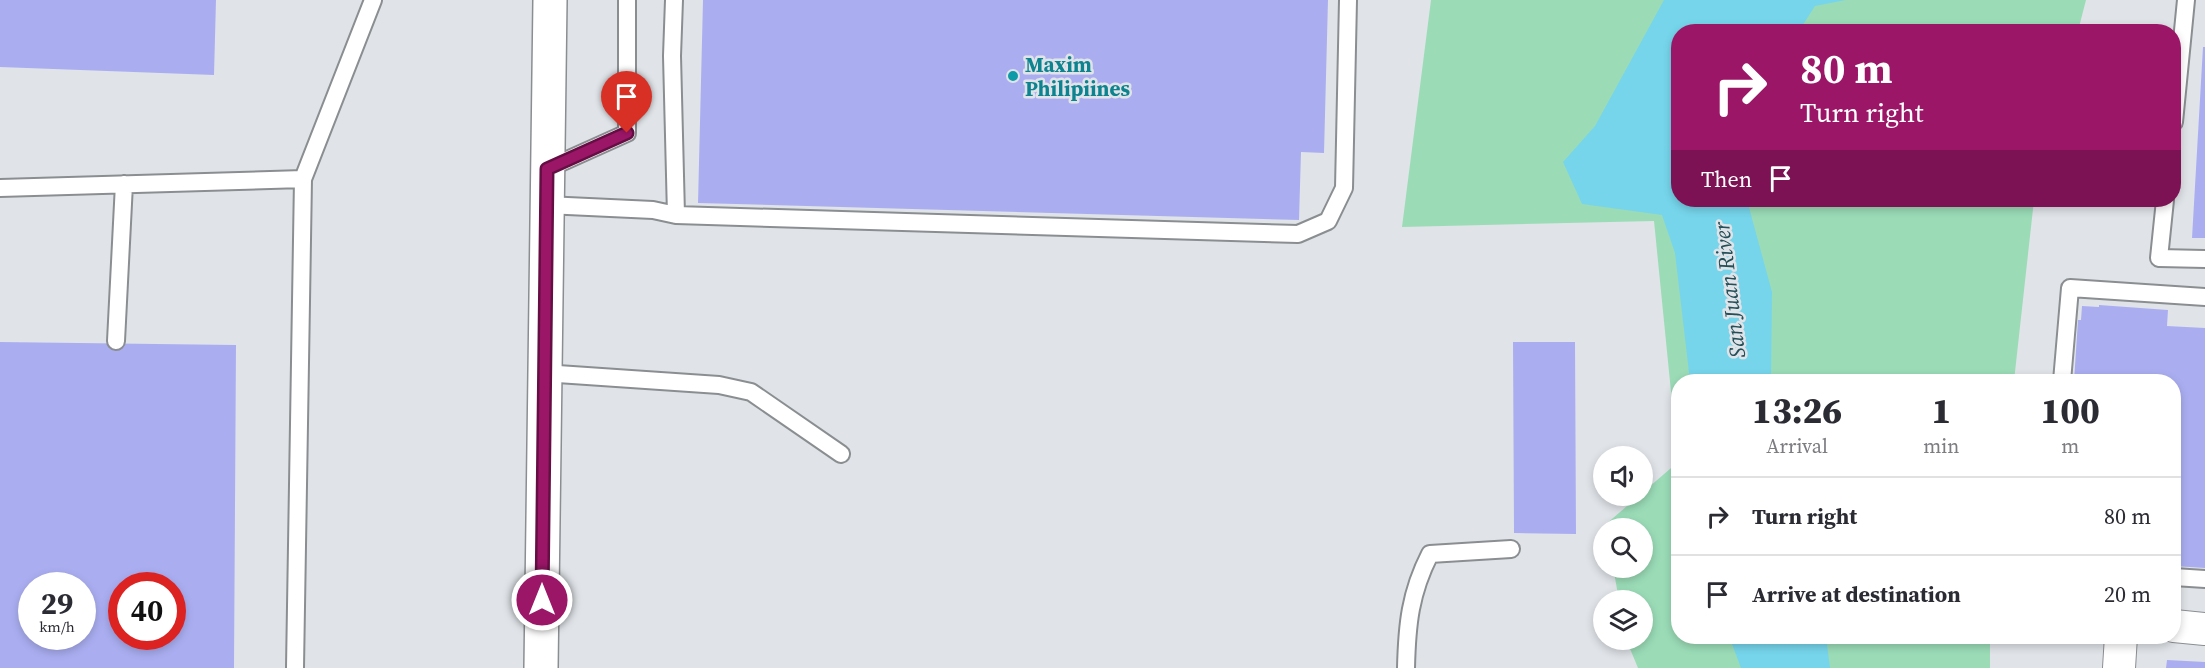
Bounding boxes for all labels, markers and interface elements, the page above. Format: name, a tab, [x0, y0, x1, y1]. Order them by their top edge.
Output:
text: 80 m	[1800, 39, 1893, 97]
icon: right	[1701, 48, 1779, 126]
place label: Maxim Philipiines	[1025, 50, 1130, 103]
marker: Maxim Philipiines	[1006, 69, 1020, 83]
pin	[601, 71, 652, 133]
icon: arrive	[610, 80, 643, 113]
text: Turn right	[1800, 94, 1924, 131]
icon: arrive	[1764, 162, 1797, 195]
text: Then	[1701, 164, 1752, 194]
water label: San Juan River	[1706, 219, 1752, 360]
text: 13:26	[1752, 386, 1842, 435]
text: 1	[1931, 386, 1951, 435]
text: 100	[2040, 386, 2100, 435]
text: Arrival	[1766, 432, 1828, 460]
text: min	[1923, 432, 1959, 460]
text: m	[2061, 432, 2079, 460]
map controls	[1593, 446, 1653, 650]
button: sound	[1593, 446, 1653, 506]
icon: right	[1701, 500, 1734, 533]
text: Turn right	[1752, 501, 1857, 531]
text: 80 m	[2104, 501, 2151, 531]
button: search	[1593, 518, 1653, 578]
position arrow	[510, 568, 574, 632]
speed limit sign: 40	[108, 572, 186, 650]
icon: arrive	[1701, 578, 1734, 611]
text: Arrive at destination	[1752, 579, 1961, 609]
text: 20 m	[2104, 579, 2151, 609]
text: 29	[41, 583, 73, 624]
button: layers	[1593, 590, 1653, 650]
text: km/h	[39, 616, 75, 637]

